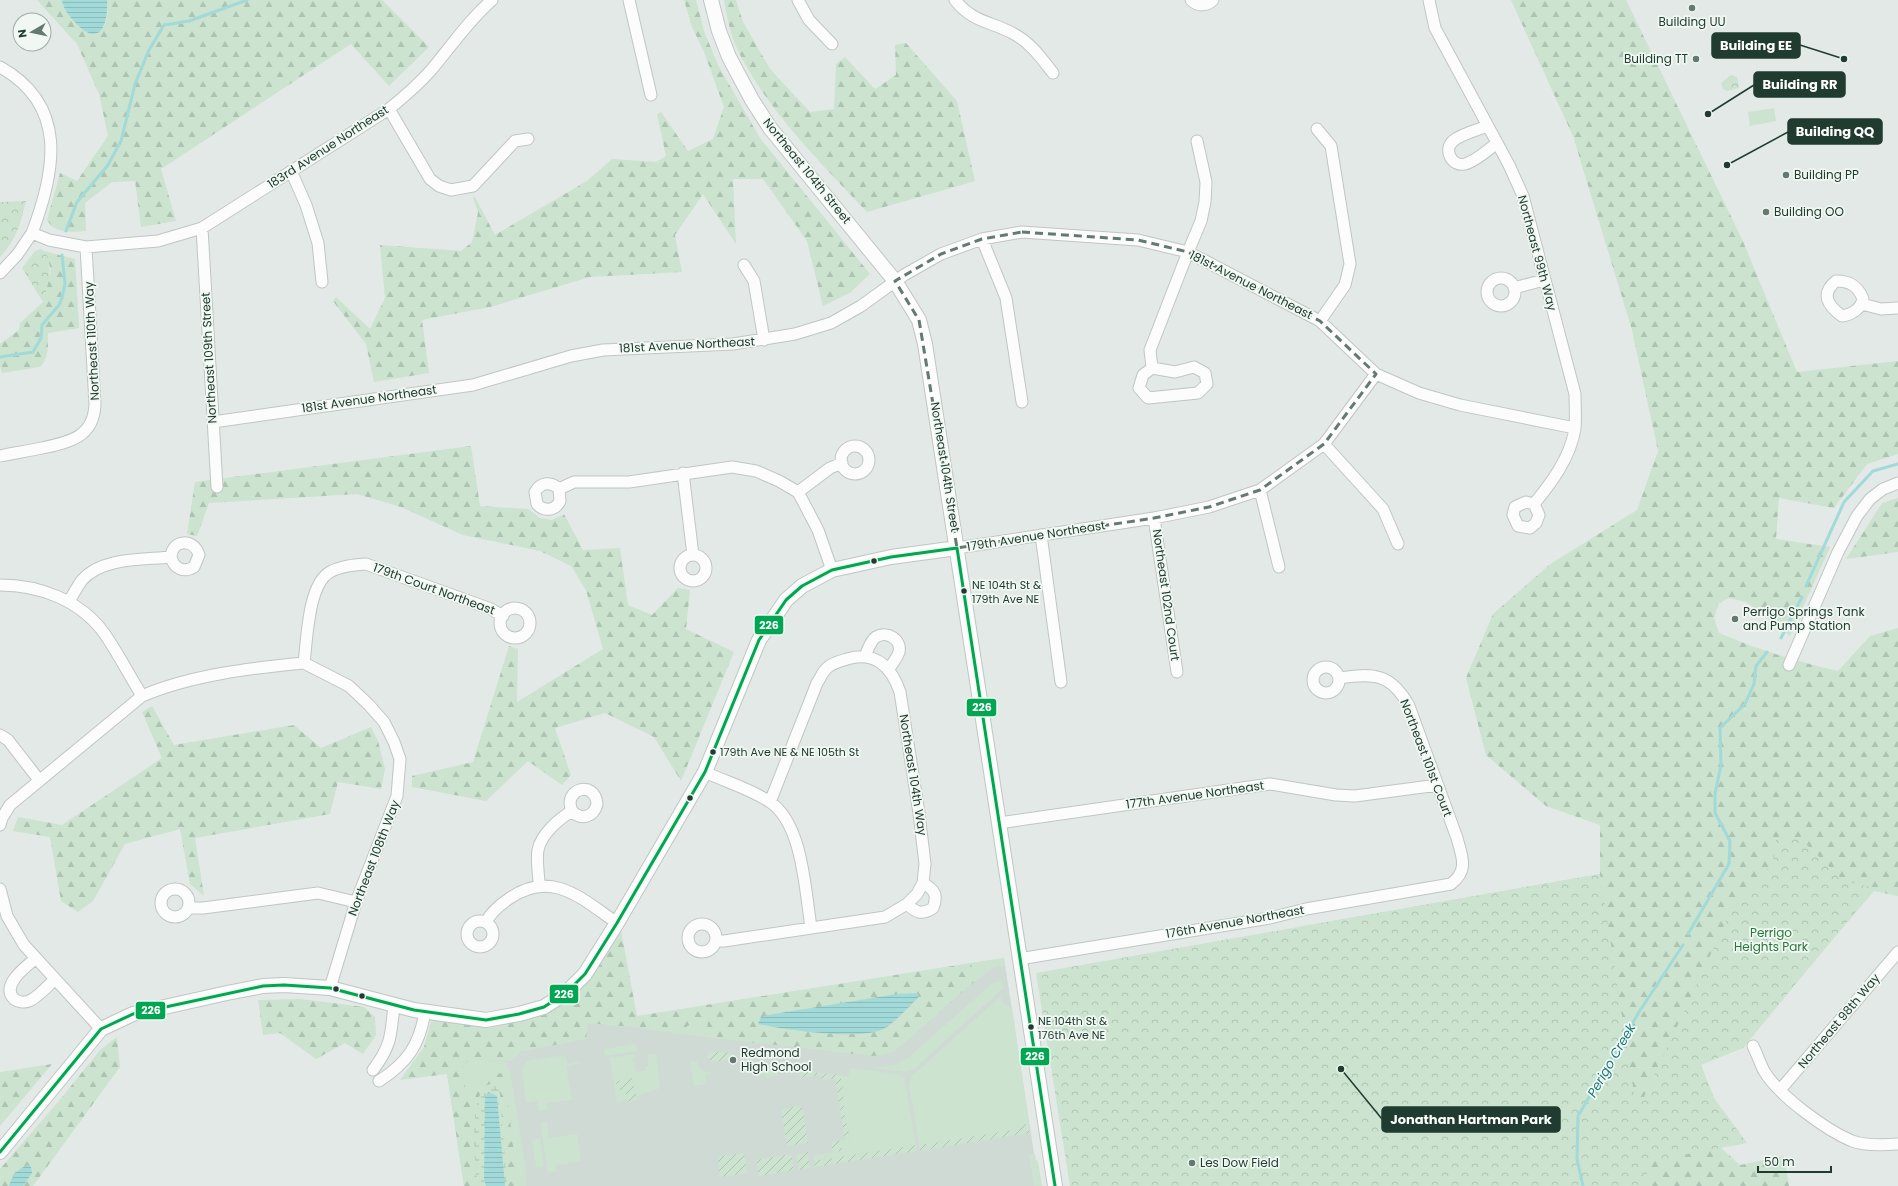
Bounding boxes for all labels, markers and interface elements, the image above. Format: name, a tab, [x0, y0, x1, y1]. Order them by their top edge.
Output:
marker: Building UU	[1687, 3, 1697, 13]
north arrow	[12, 12, 52, 52]
place label: Building UU	[1658, 13, 1726, 30]
text: N	[14, 28, 31, 39]
callout: Building EE	[1712, 33, 1800, 58]
text: Building EE	[1720, 36, 1792, 55]
place label: Building TT	[1624, 50, 1688, 67]
marker: Building TT	[1691, 54, 1701, 64]
callout: Building RR	[1754, 72, 1845, 97]
text: Building RR	[1763, 75, 1837, 94]
street label: 183rd Avenue Northeast	[264, 101, 392, 192]
street label: Northeast 104th Street	[759, 114, 855, 227]
callout: Building QQ	[1788, 119, 1882, 144]
text: Building QQ	[1796, 122, 1874, 141]
place label: Building PP	[1794, 166, 1859, 183]
marker: Building PP	[1781, 170, 1791, 180]
street label: Northeast 99th Way	[1514, 193, 1561, 313]
place label: Building OO	[1774, 203, 1844, 220]
marker: Building OO	[1761, 207, 1771, 217]
street label: 181st Avenue Northeast	[1187, 246, 1316, 323]
street label: Northeast 110th Way	[80, 281, 103, 401]
street label: Northeast 109th Street	[197, 292, 220, 424]
street label: 181st Avenue Northeast	[619, 332, 755, 357]
street label: 181st Avenue Northeast	[300, 381, 438, 416]
street label: Northeast 104th Street	[927, 401, 964, 533]
street label: 179th Avenue Northeast	[965, 516, 1107, 555]
street label: Northeast 102nd Court	[1149, 528, 1184, 662]
unlabelled marker	[869, 556, 879, 566]
street label: 179th Court Northeast	[371, 559, 498, 619]
place label: NE 104th St & 179th Ave NE	[972, 577, 1042, 607]
marker: NE 104th St & 179th Ave NE	[959, 586, 969, 596]
place label: Perrigo Springs Tank and Pump Station	[1743, 603, 1865, 634]
marker: Perrigo Springs Tank and Pump Station	[1730, 614, 1740, 624]
line badge: 226	[754, 615, 784, 635]
text: 226	[759, 617, 779, 633]
street label: Northeast 101st Court	[1396, 697, 1457, 819]
line badge: 226	[966, 698, 997, 717]
text: 226	[972, 699, 992, 715]
street label: Northeast 104th Way	[895, 713, 932, 837]
place label: 179th Ave NE & NE 105th St	[720, 744, 859, 760]
marker: 179th Ave NE & NE 105th St	[708, 747, 718, 757]
street label: 177th Avenue Northeast	[1125, 776, 1265, 813]
unlabelled marker	[685, 793, 695, 803]
street label: Northeast 108th Way	[344, 797, 404, 918]
street label: 176th Avenue Northeast	[1164, 901, 1306, 942]
park label: Perrigo Heights Park	[1734, 924, 1809, 955]
street label: Northeast 98th Way	[1794, 969, 1884, 1072]
unlabelled marker	[331, 984, 341, 994]
line badge: 226	[549, 984, 579, 1004]
text: 226	[554, 986, 574, 1002]
unlabelled marker	[357, 991, 367, 1001]
line badge: 226	[135, 1001, 166, 1020]
text: 226	[141, 1002, 161, 1018]
place label: NE 104th St & 176th Ave NE	[1038, 1013, 1108, 1043]
water label: Perigo Creek	[1583, 1019, 1641, 1101]
marker: NE 104th St & 176th Ave NE	[1026, 1022, 1036, 1032]
place label: Redmond High School	[741, 1044, 812, 1075]
line badge: 226	[1020, 1047, 1050, 1066]
text: 226	[1025, 1048, 1045, 1064]
marker: Redmond High School	[728, 1055, 738, 1065]
callout: Jonathan Hartman Park	[1382, 1107, 1560, 1132]
text: Jonathan Hartman Park	[1390, 1110, 1552, 1129]
scale bar	[1758, 1148, 1831, 1174]
text: 50 m	[1764, 1153, 1795, 1170]
place label: Les Dow Field	[1200, 1154, 1279, 1171]
marker: Les Dow Field	[1187, 1158, 1197, 1168]

